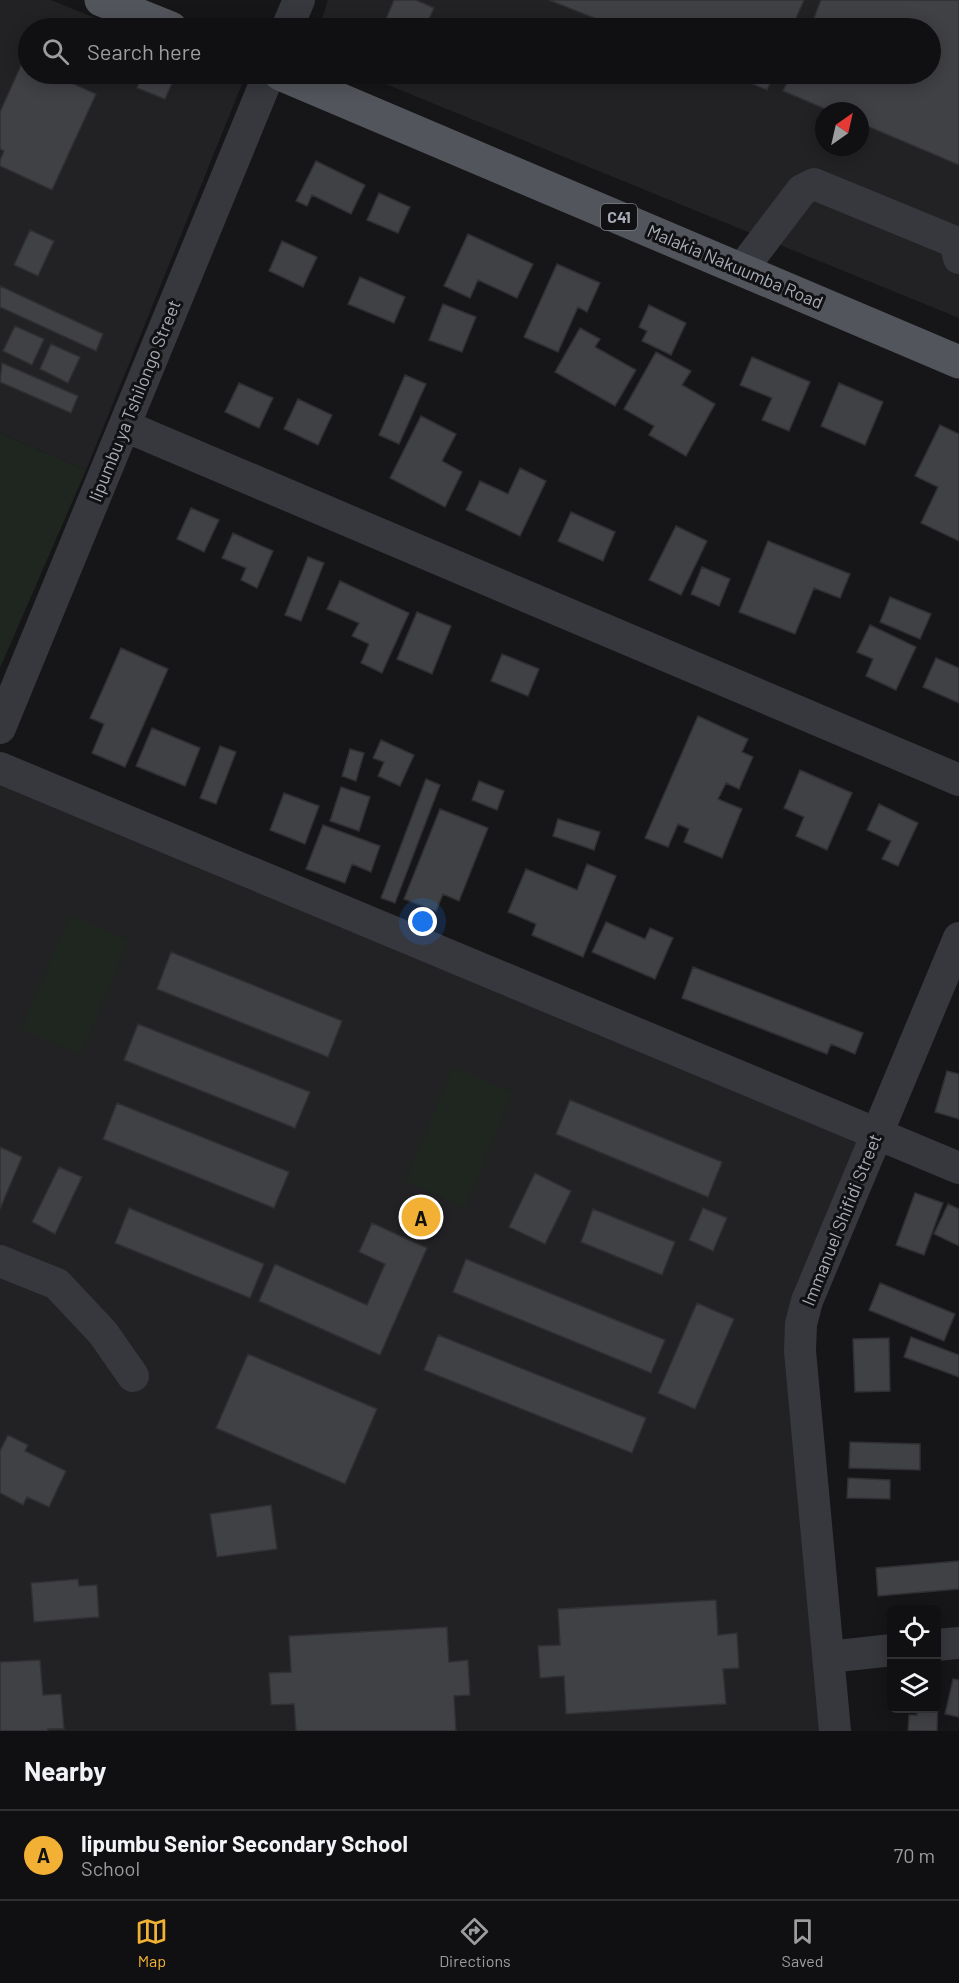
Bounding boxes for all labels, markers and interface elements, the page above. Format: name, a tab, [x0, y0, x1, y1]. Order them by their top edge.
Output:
search box	[18, 18, 941, 84]
icon: search	[39, 35, 72, 68]
text: Search here	[87, 38, 201, 64]
north arrow	[815, 102, 869, 156]
road number: C41	[601, 204, 637, 230]
street label: Malakia Nakuumba Road	[644, 219, 827, 313]
street label: Iipumbu ya Tshilongo Street	[83, 296, 185, 505]
your location	[408, 907, 437, 936]
street label: Immanuel Shifidi Street	[797, 1131, 886, 1309]
pin: A	[402, 1194, 440, 1240]
map controls	[887, 1605, 941, 1713]
button: locate	[887, 1605, 941, 1659]
button: layers	[887, 1659, 941, 1713]
text: Nearby	[24, 1755, 106, 1786]
text: Iipumbu Senior Secondary School	[81, 1830, 408, 1856]
text: A	[37, 1843, 50, 1867]
text: 70 m	[894, 1843, 935, 1867]
text: School	[81, 1856, 140, 1880]
tab: Map	[135, 1915, 168, 1970]
tab: Directions	[439, 1915, 511, 1970]
tab: Saved	[782, 1915, 824, 1970]

